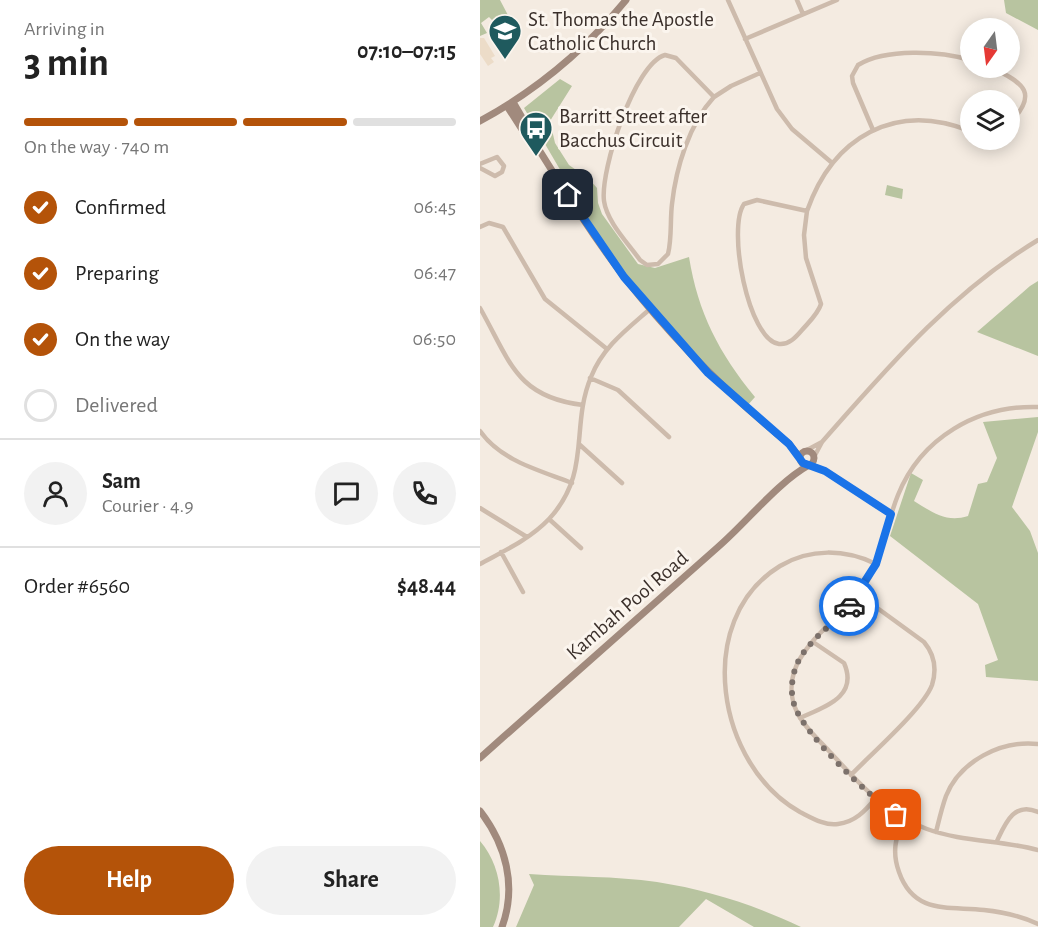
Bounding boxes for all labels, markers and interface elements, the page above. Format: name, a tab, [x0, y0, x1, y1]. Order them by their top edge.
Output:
place label: St. Thomas the Apostle Catholic Church	[528, 9, 714, 54]
school or university icon: St. Thomas the Apostle Catholic Church	[487, 13, 523, 60]
north arrow	[960, 18, 1020, 78]
map controls	[960, 18, 1020, 150]
text: Arriving in	[24, 19, 105, 39]
text: 07:10–07:15	[357, 40, 456, 62]
text: 3 min	[24, 44, 109, 83]
button: layers	[960, 90, 1020, 150]
place label: Barritt Street after Bacchus Circuit	[559, 106, 707, 151]
bus stop icon: Barritt Street after Bacchus Circuit	[518, 110, 554, 157]
text: On the way · 740 m	[24, 137, 169, 157]
pin	[542, 169, 593, 220]
icon: home	[551, 178, 584, 211]
icon: check	[24, 191, 57, 224]
text: Confirmed	[75, 196, 166, 218]
text: 06:45	[413, 197, 456, 217]
icon: check	[24, 257, 57, 290]
text: Preparing	[75, 262, 159, 284]
text: 06:47	[414, 263, 456, 283]
icon: check	[24, 323, 57, 356]
text: On the way	[75, 328, 170, 350]
text: 06:50	[413, 329, 456, 349]
text: Delivered	[75, 394, 158, 416]
button: person	[24, 462, 87, 525]
button: chat	[315, 462, 378, 525]
button: phone	[393, 462, 456, 525]
text: Sam	[102, 470, 141, 492]
text: Courier · 4.9	[102, 496, 194, 516]
street label: Kambah Pool Road	[563, 547, 692, 664]
text: Order #6560	[24, 575, 130, 597]
text: $48.44	[397, 575, 456, 597]
courier	[819, 576, 879, 636]
icon: car	[833, 590, 866, 623]
pin	[870, 789, 921, 840]
icon: bag	[879, 798, 912, 831]
button: Help	[24, 846, 234, 915]
button: Share	[246, 846, 456, 915]

